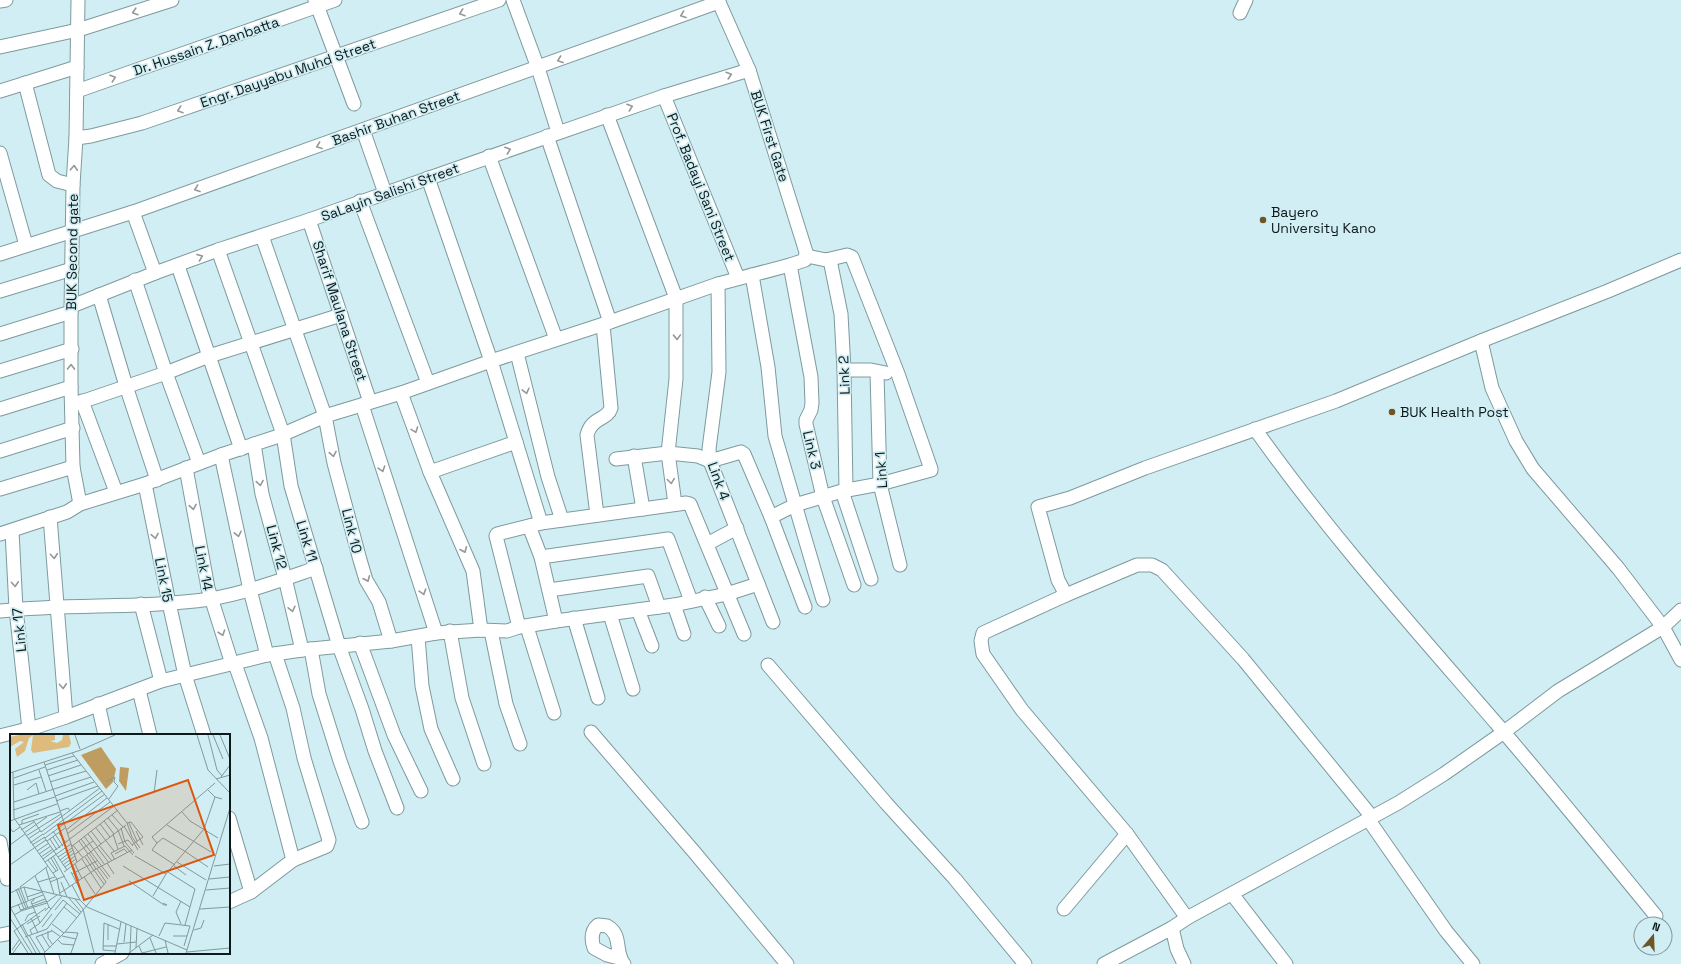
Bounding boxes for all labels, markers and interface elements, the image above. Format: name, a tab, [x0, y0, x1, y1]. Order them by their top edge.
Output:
one-way arrow	[132, 7, 139, 16]
one-way arrow	[458, 8, 465, 17]
one-way arrow	[679, 11, 686, 19]
street label: Dr. Hussain Z. Danbatta	[131, 13, 281, 79]
street label: Engr. Dayyabu Muhd Street	[198, 34, 378, 112]
one-way arrow	[557, 55, 564, 63]
one-way arrow	[725, 71, 732, 80]
one-way arrow	[110, 75, 117, 83]
street label: Bashir Buhan Street	[330, 86, 462, 150]
street label: BUK First Gate	[747, 88, 793, 184]
one-way arrow	[627, 104, 634, 112]
one-way arrow	[177, 106, 184, 114]
street label: Prof. Badayi Sani Street	[663, 110, 739, 264]
one-way arrow	[316, 141, 323, 149]
one-way arrow	[504, 146, 511, 155]
street label: SaLayin Salishi Street	[319, 159, 461, 225]
one-way arrow	[70, 165, 79, 171]
one-way arrow	[193, 185, 200, 193]
street label: BUK Second gate	[62, 193, 82, 311]
place label: Bayero University Kano	[1271, 203, 1376, 237]
marker: Bayero University Kano	[1258, 215, 1268, 225]
street label: Sharif Maulana Street	[309, 238, 371, 384]
one-way arrow	[196, 254, 203, 262]
one-way arrow	[673, 334, 681, 340]
street label: Link 2	[834, 355, 854, 395]
one-way arrow	[67, 364, 75, 370]
one-way arrow	[521, 387, 530, 394]
place label: BUK Health Post	[1400, 403, 1509, 421]
marker: BUK Health Post	[1387, 407, 1397, 417]
one-way arrow	[410, 426, 418, 433]
street label: Link 3	[799, 429, 825, 471]
one-way arrow	[328, 451, 336, 457]
street label: Link 1	[871, 451, 891, 489]
street label: Link 4	[704, 459, 734, 503]
one-way arrow	[378, 465, 386, 472]
one-way arrow	[666, 478, 675, 484]
one-way arrow	[255, 480, 264, 486]
one-way arrow	[188, 504, 197, 510]
street label: Link 10	[338, 507, 366, 555]
street label: Link 11	[292, 518, 322, 564]
street label: Link 12	[262, 523, 292, 571]
one-way arrow	[233, 531, 242, 537]
one-way arrow	[151, 533, 159, 539]
street label: Link 14	[191, 544, 217, 592]
one-way arrow	[459, 545, 467, 553]
one-way arrow	[49, 553, 58, 559]
street label: Link 15	[151, 556, 177, 604]
one-way arrow	[362, 576, 370, 583]
one-way arrow	[11, 581, 19, 587]
one-way arrow	[418, 589, 426, 596]
one-way arrow	[288, 605, 296, 612]
street label: Link 17	[8, 607, 30, 653]
one-way arrow	[217, 630, 226, 637]
one-way arrow	[59, 683, 68, 689]
inset map	[10, 734, 230, 954]
north arrow	[1633, 916, 1673, 956]
text: N	[1650, 919, 1662, 934]

